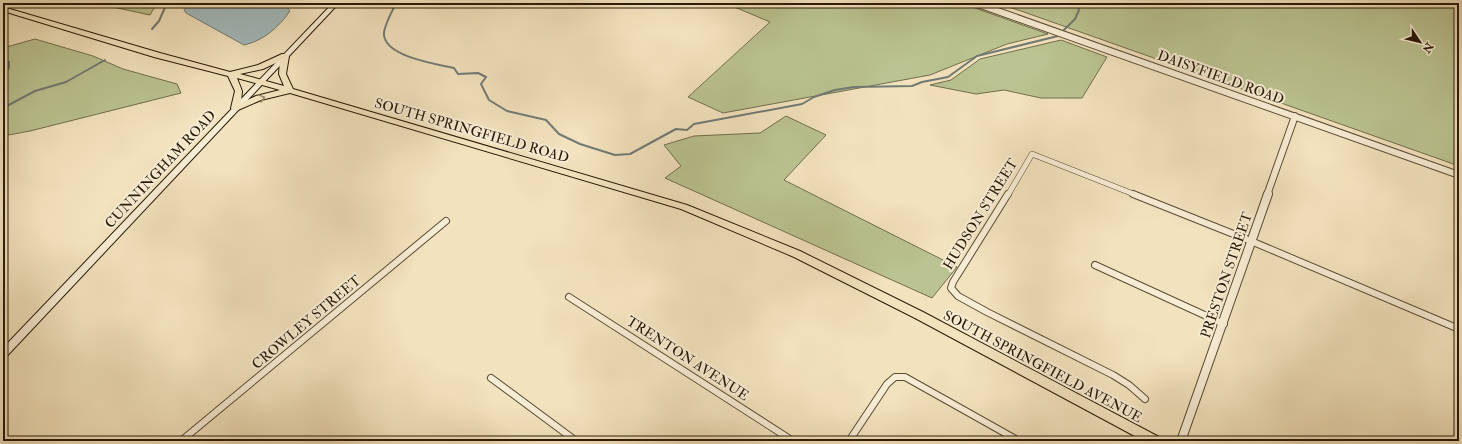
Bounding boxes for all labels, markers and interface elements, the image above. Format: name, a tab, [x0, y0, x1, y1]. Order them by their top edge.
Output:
north arrow	[1400, 22, 1440, 62]
text: N	[1419, 39, 1437, 56]
street label: DAISYFIELD ROAD	[1155, 47, 1286, 108]
one-way arrow	[258, 94, 265, 103]
street label: SOUTH SPRINGFIELD ROAD	[373, 95, 571, 166]
street label: CUNNINGHAM ROAD	[101, 107, 219, 232]
street label: HUDSON STREET	[939, 155, 1022, 273]
street label: PRESTON STREET	[1197, 209, 1256, 340]
street label: CROWLEY STREET	[248, 272, 365, 373]
street label: SOUTH SPRINGFIELD AVENUE	[940, 307, 1145, 426]
street label: TRENTON AVENUE	[623, 312, 752, 404]

